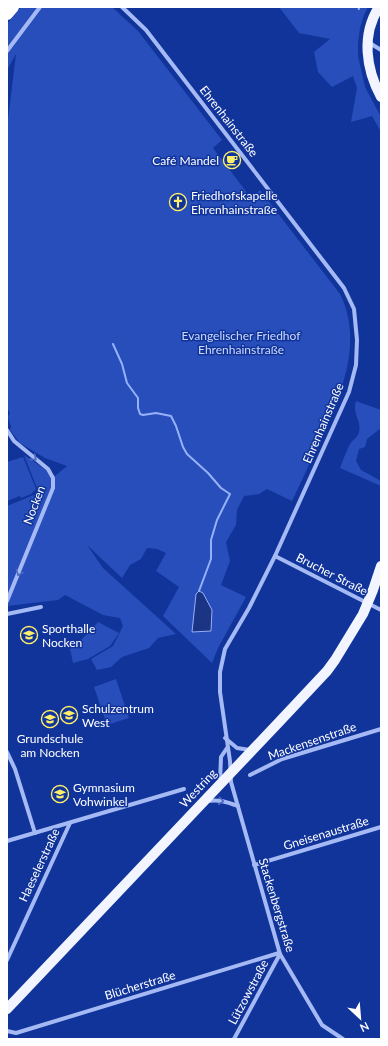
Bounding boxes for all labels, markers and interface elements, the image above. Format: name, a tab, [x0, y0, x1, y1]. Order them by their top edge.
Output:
street label: Ehrenhainstraße	[197, 82, 261, 160]
cafe icon: Café Mandel	[222, 150, 242, 170]
place label: Café Mandel	[152, 153, 219, 168]
place label: Friedhofskapelle Ehrenhainstraße	[191, 188, 277, 217]
church icon: Friedhofskapelle Ehrenhainstraße	[168, 192, 188, 212]
park label: Evangelischer Friedhof Ehrenhainstraße	[182, 328, 301, 357]
street label: Ehrenhainstraße	[299, 380, 347, 466]
one-way arrow	[29, 453, 36, 460]
street label: Nocken	[20, 484, 48, 526]
street label: Brucher Straße	[294, 549, 370, 599]
one-way arrow	[15, 569, 23, 576]
place label: Sporthalle Nocken	[42, 621, 95, 650]
school or university icon: Sporthalle Nocken	[19, 625, 39, 645]
place label: Schulzentrum West	[82, 701, 154, 730]
school or university icon: Schulzentrum West	[59, 705, 79, 725]
school or university icon: Grundschule am Nocken	[40, 709, 60, 729]
street label: Mackensenstraße	[266, 719, 358, 763]
place label: Grundschule am Nocken	[17, 731, 83, 760]
street label: Westring	[176, 765, 220, 811]
place label: Gymnasium Vohwinkel	[73, 780, 135, 809]
school or university icon: Gymnasium Vohwinkel	[50, 784, 70, 804]
one-way arrow	[217, 796, 224, 805]
street label: Gneisenaustraße	[281, 813, 371, 853]
street label: Haeselerstraße	[15, 826, 63, 904]
street label: Stackenbergstraße	[256, 856, 298, 954]
street label: Lützowstraße	[225, 957, 271, 1027]
street label: Blücherstraße	[103, 967, 177, 1003]
north arrow	[340, 998, 380, 1038]
text: N	[358, 1020, 371, 1035]

